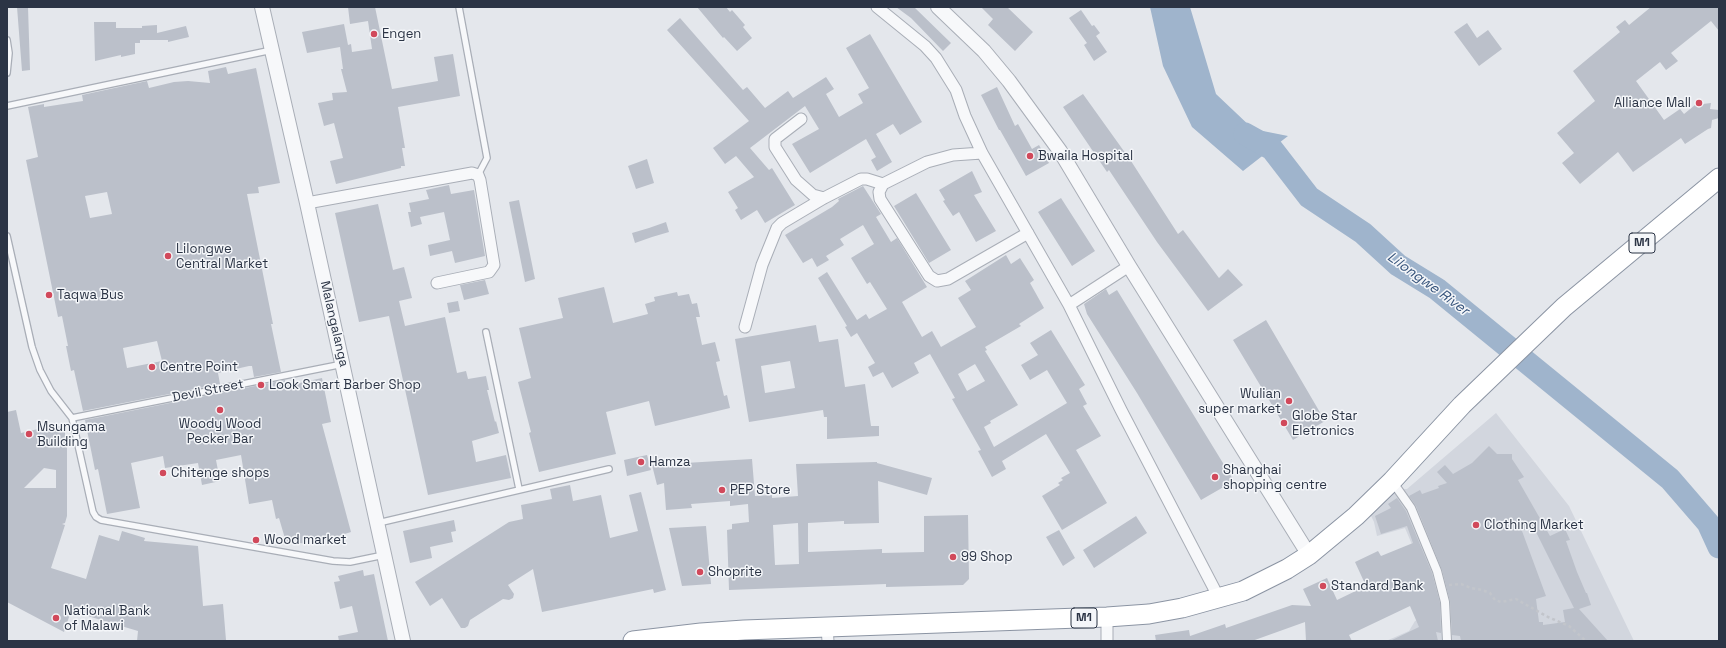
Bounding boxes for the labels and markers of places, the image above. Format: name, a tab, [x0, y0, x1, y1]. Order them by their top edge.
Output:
place label: Engen	[382, 26, 421, 42]
marker: Engen	[369, 29, 379, 39]
place label: Alliance Mall	[1614, 95, 1691, 111]
marker: Alliance Mall	[1694, 98, 1704, 108]
place label: Bwaila Hospital	[1038, 148, 1133, 164]
marker: Bwaila Hospital	[1025, 151, 1035, 161]
place label: Lilongwe Central Market	[176, 241, 268, 272]
marker: Lilongwe Central Market	[163, 251, 173, 261]
place label: Taqwa Bus	[57, 287, 124, 303]
marker: Taqwa Bus	[44, 290, 54, 300]
place label: Centre Point	[160, 359, 238, 375]
marker: Centre Point	[147, 362, 157, 372]
place label: Look Smart Barber Shop	[269, 377, 421, 393]
marker: Look Smart Barber Shop	[256, 380, 266, 390]
place label: Wulian super market	[1198, 386, 1281, 417]
marker: Wulian super market	[1284, 396, 1294, 406]
marker: Woody Wood Pecker Bar	[215, 405, 225, 415]
place label: Globe Star Eletronics	[1292, 408, 1357, 439]
place label: Woody Wood Pecker Bar	[179, 416, 261, 447]
marker: Globe Star Eletronics	[1279, 418, 1289, 428]
place label: Msungama Building	[37, 419, 105, 450]
marker: Msungama Building	[24, 429, 34, 439]
place label: Hamza	[649, 454, 690, 470]
marker: Hamza	[636, 457, 646, 467]
place label: Shanghai shopping centre	[1223, 462, 1327, 493]
place label: Chitenge shops	[171, 465, 269, 481]
marker: Chitenge shops	[158, 468, 168, 478]
marker: Shanghai shopping centre	[1210, 472, 1220, 482]
place label: PEP Store	[730, 482, 790, 498]
marker: PEP Store	[717, 485, 727, 495]
place label: Clothing Market	[1484, 517, 1584, 533]
marker: Clothing Market	[1471, 520, 1481, 530]
place label: Wood market	[264, 532, 347, 548]
marker: Wood market	[251, 535, 261, 545]
place label: 99 Shop	[961, 549, 1013, 565]
marker: 99 Shop	[948, 552, 958, 562]
place label: Shoprite	[708, 564, 762, 580]
marker: Shoprite	[695, 567, 705, 577]
place label: Standard Bank	[1331, 578, 1424, 594]
marker: Standard Bank	[1318, 581, 1328, 591]
place label: National Bank of Malawi	[64, 603, 150, 634]
marker: National Bank of Malawi	[51, 613, 61, 623]

